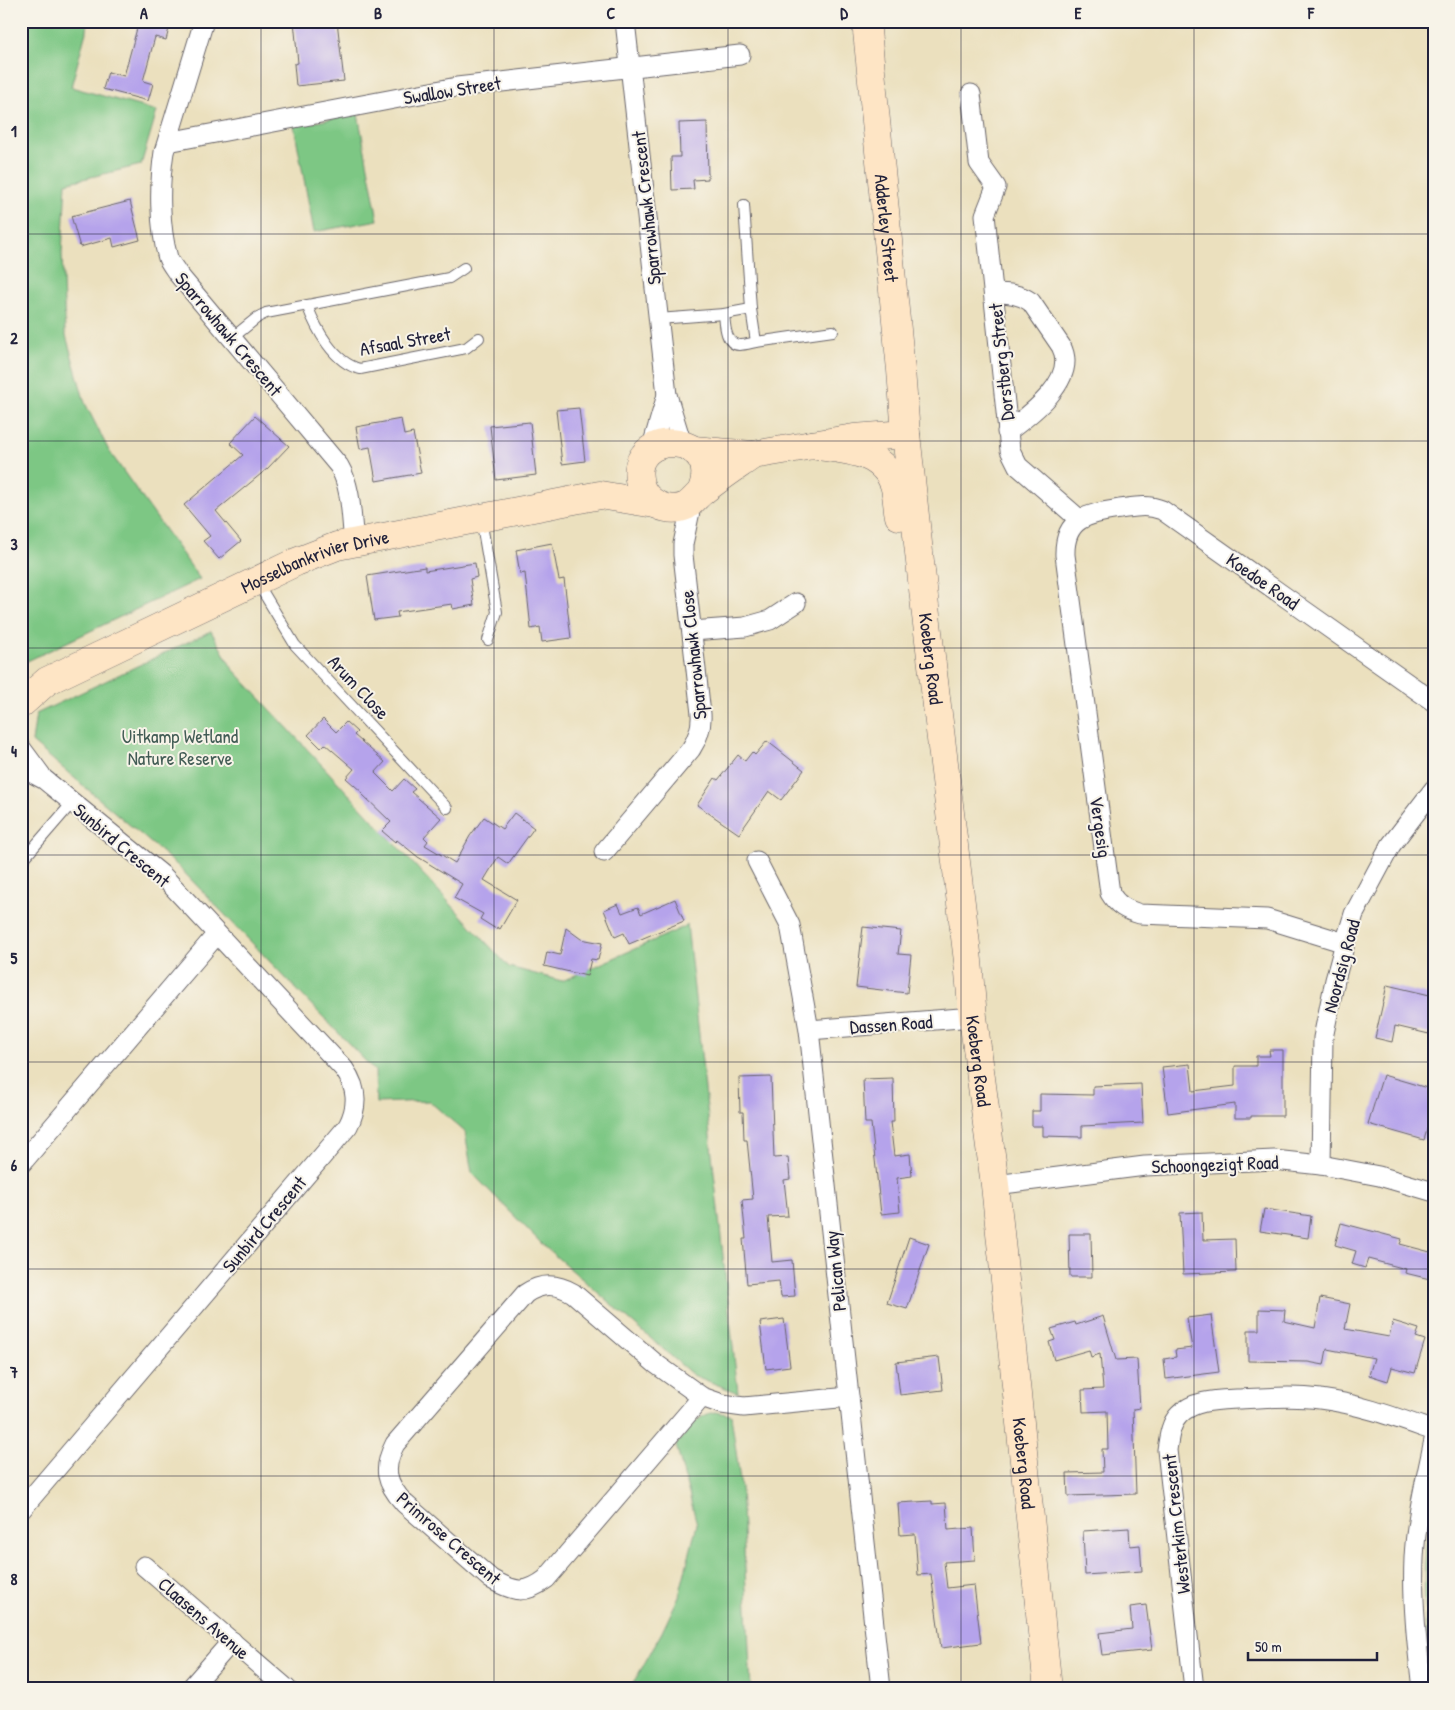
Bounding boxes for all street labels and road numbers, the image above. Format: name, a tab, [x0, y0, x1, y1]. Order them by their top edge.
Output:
street label: Swallow Street	[401, 69, 503, 111]
street label: Sparrowhawk Crescent	[625, 129, 667, 286]
street label: Adderley Street	[868, 173, 905, 284]
street label: Sparrowhawk Crescent	[169, 266, 289, 402]
street label: Dorstberg Street	[982, 302, 1020, 422]
street label: Afsaal Street	[357, 320, 453, 362]
street label: Mosselbankrivier Drive	[236, 523, 392, 600]
street label: Koedoe Road	[1221, 546, 1305, 616]
street label: Sparrowhawk Close	[673, 589, 713, 721]
street label: Koeberg Road	[913, 611, 950, 706]
street label: Arum Close	[322, 649, 396, 725]
street label: Vergesig	[1084, 795, 1118, 859]
street label: Sunbird Crescent	[68, 797, 176, 893]
street label: Noordsig Road	[1316, 916, 1366, 1016]
street label: Dassen Road	[849, 1008, 934, 1040]
street label: Koeberg Road	[960, 1014, 998, 1109]
street label: Schoongezigt Road	[1151, 1149, 1279, 1179]
street label: Sunbird Crescent	[216, 1170, 312, 1278]
street label: Pelican Way	[818, 1229, 852, 1313]
street label: Koeberg Road	[1007, 1416, 1042, 1511]
street label: Westerkim Crescent	[1156, 1453, 1196, 1595]
street label: Primrose Crescent	[391, 1485, 507, 1591]
street label: Claasens Avenue	[153, 1571, 256, 1665]

